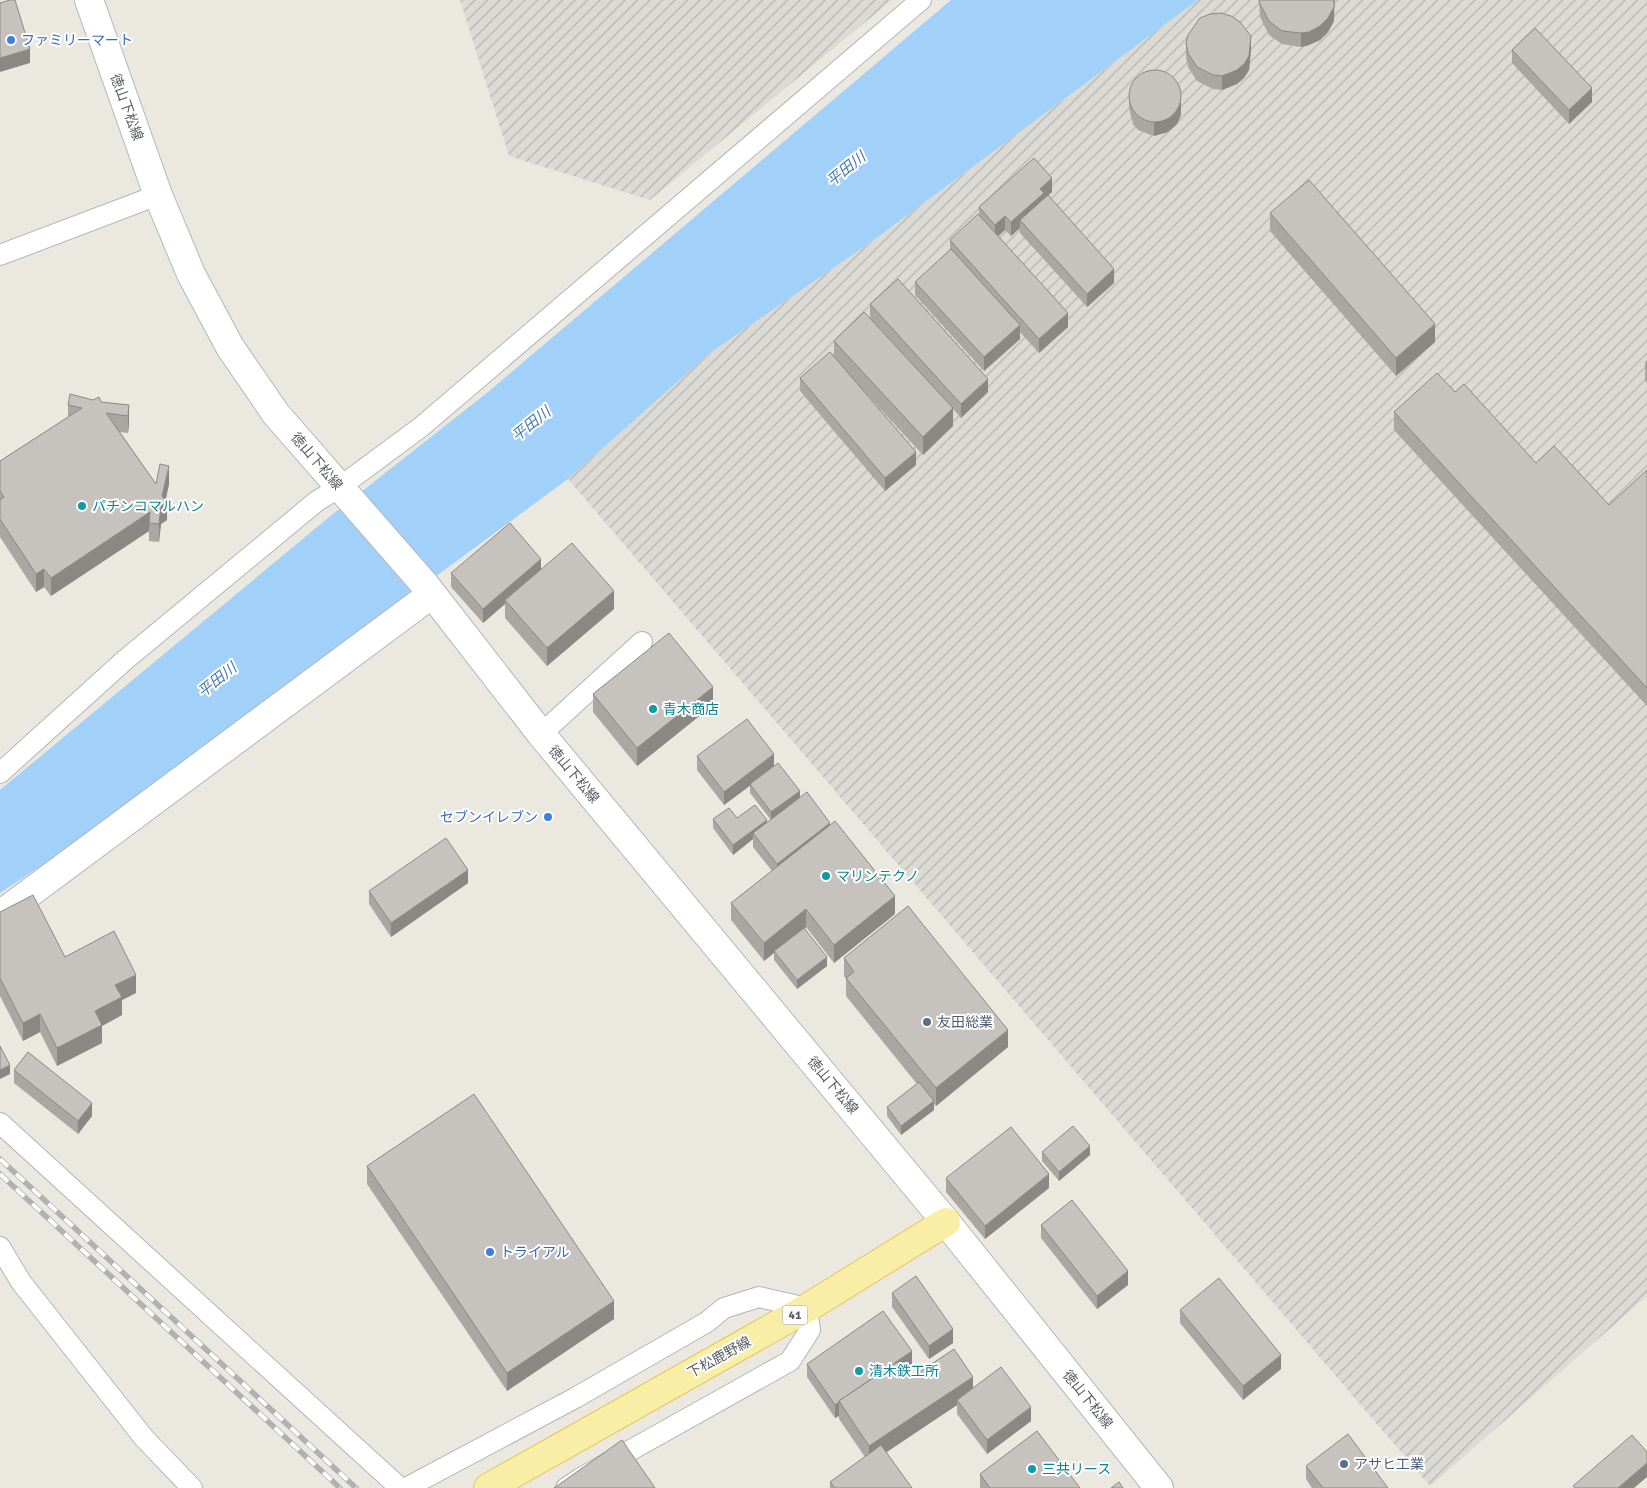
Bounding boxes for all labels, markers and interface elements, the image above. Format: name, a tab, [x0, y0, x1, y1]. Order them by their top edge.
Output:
place label: ファミリーマート	[21, 32, 133, 49]
marker: ファミリーマート	[5, 34, 17, 46]
street label: 徳山下松線	[107, 71, 146, 143]
water label: 平田川	[823, 147, 871, 190]
water label: 平田川	[508, 402, 556, 445]
street label: 徳山下松線	[287, 429, 346, 493]
place label: パチンコマルハン	[92, 498, 204, 515]
marker: パチンコマルハン	[76, 500, 88, 512]
water label: 平田川	[194, 658, 242, 701]
place label: 青木商店	[663, 701, 719, 718]
marker: 青木商店	[647, 703, 659, 715]
street label: 徳山下松線	[545, 742, 603, 807]
place label: セブンイレブン	[440, 809, 538, 826]
marker: セブンイレブン	[542, 811, 554, 823]
place label: マリンテクノ	[836, 868, 919, 885]
marker: マリンテクノ	[820, 870, 832, 882]
place label: 友田総業	[937, 1014, 993, 1031]
marker: 友田総業	[921, 1016, 933, 1028]
street label: 徳山下松線	[804, 1053, 862, 1118]
place label: トライアル	[500, 1244, 570, 1261]
marker: トライアル	[484, 1246, 496, 1258]
road number: 41	[782, 1306, 808, 1324]
street label: 下松鹿野線	[685, 1333, 754, 1382]
place label: 清木鉄工所	[869, 1363, 939, 1380]
marker: 清木鉄工所	[853, 1365, 865, 1377]
street label: 徳山下松線	[1059, 1367, 1116, 1432]
place label: アサヒ工業	[1354, 1456, 1424, 1473]
marker: アサヒ工業	[1338, 1458, 1350, 1470]
place label: 三共リース	[1042, 1461, 1111, 1478]
marker: 三共リース	[1026, 1463, 1038, 1475]

